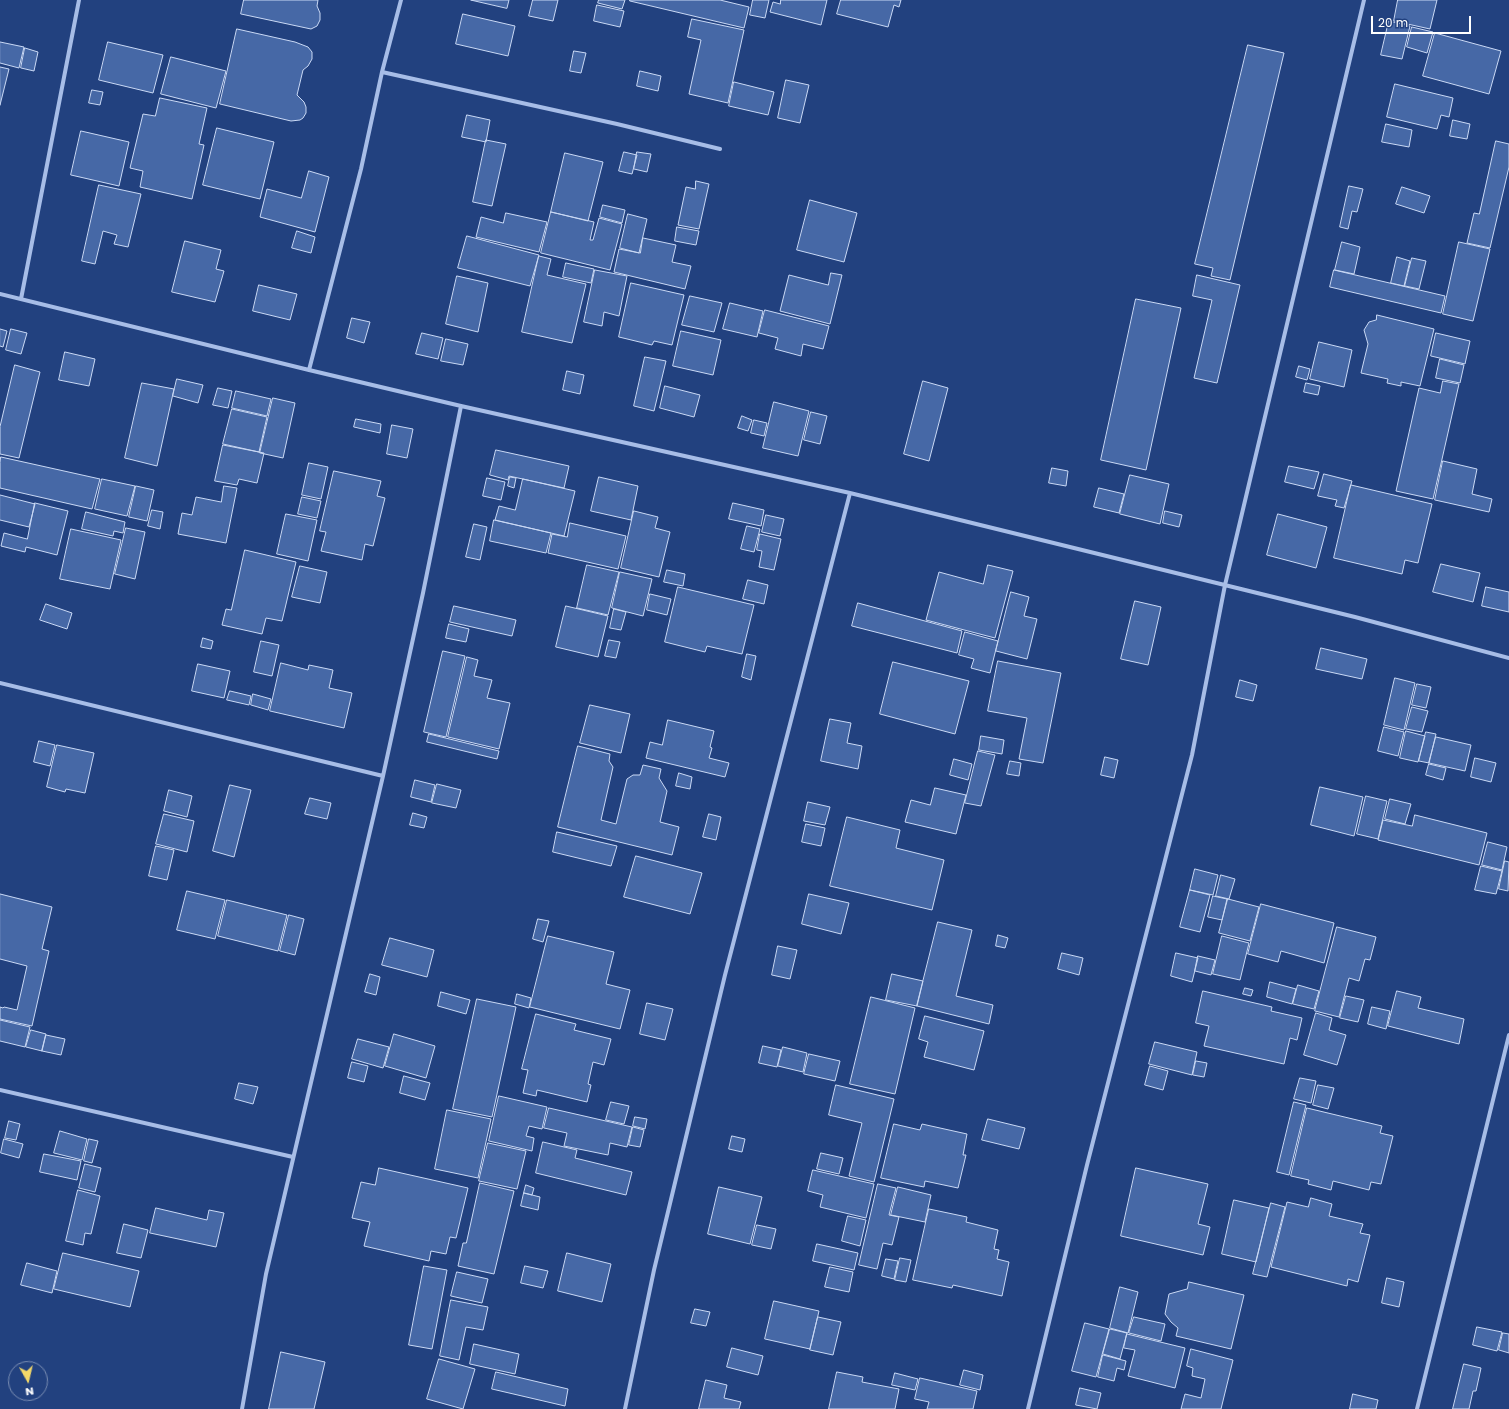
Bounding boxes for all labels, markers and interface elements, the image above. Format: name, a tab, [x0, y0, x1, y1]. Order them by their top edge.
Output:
scale bar	[1373, 8, 1473, 34]
text: 20 m	[1378, 14, 1408, 31]
north arrow	[8, 1361, 48, 1401]
text: N	[24, 1383, 35, 1400]

